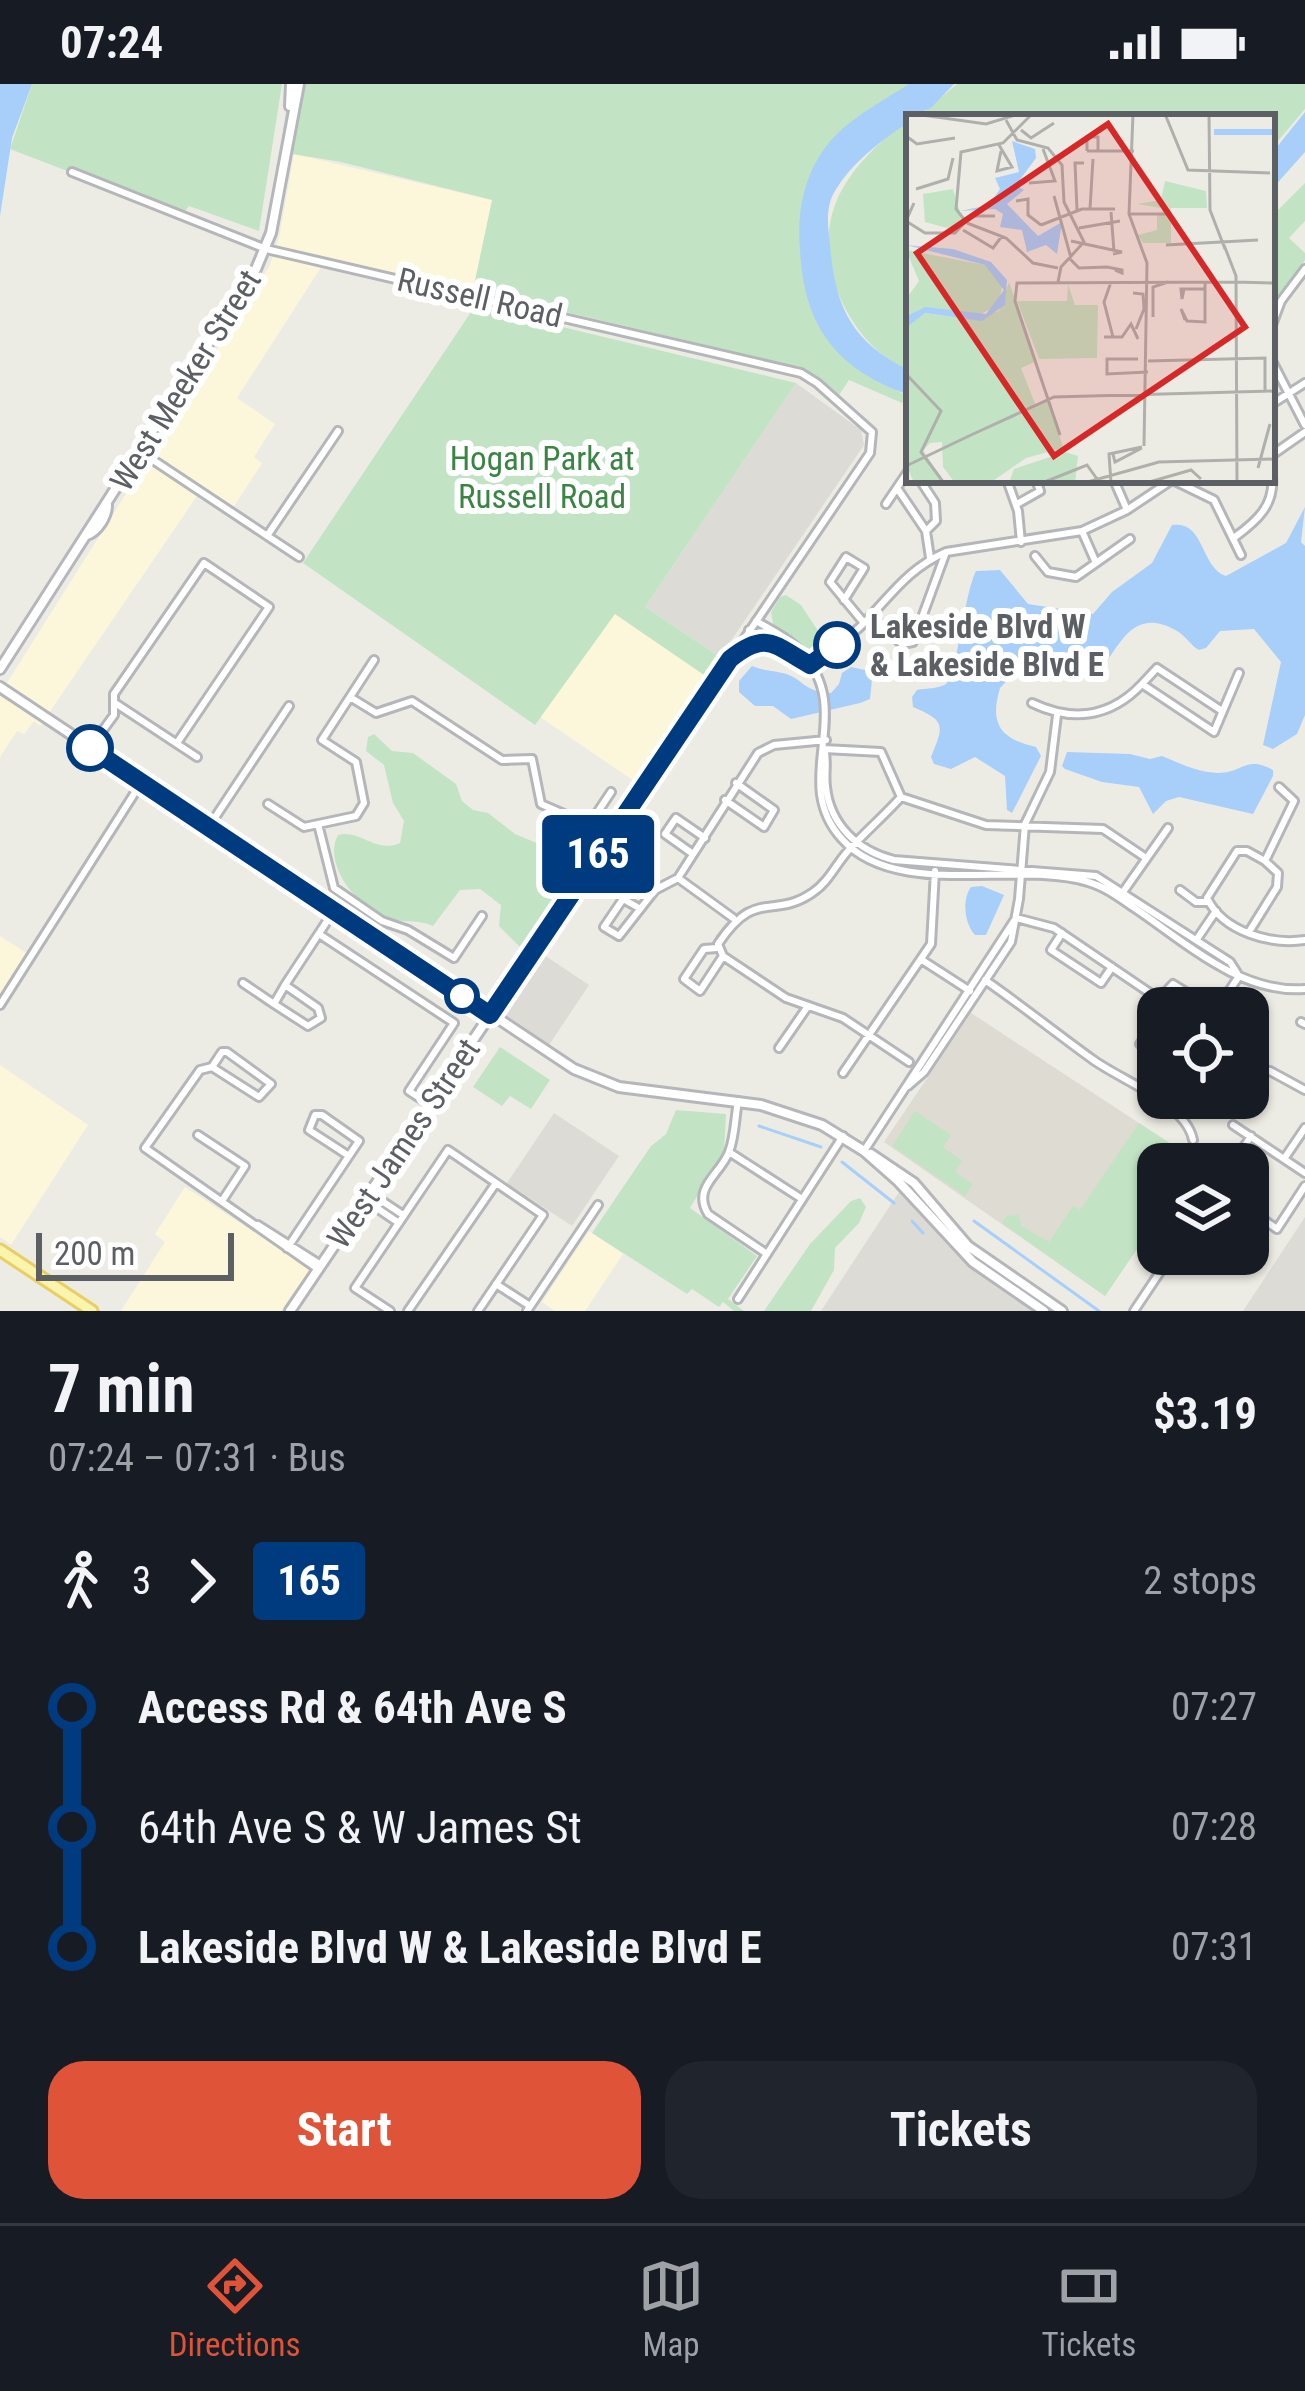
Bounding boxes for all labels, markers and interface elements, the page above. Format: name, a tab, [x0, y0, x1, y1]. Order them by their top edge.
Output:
text: 07:24	[60, 16, 163, 69]
inset map	[906, 114, 1275, 483]
street label: Russell Road	[394, 260, 566, 335]
street label: West Meeker Street	[102, 263, 269, 498]
park label: Hogan Park at Russell Road	[450, 439, 634, 516]
place label: Lakeside Blvd W & Lakeside Blvd E	[870, 607, 1104, 684]
marker: Lakeside Blvd W & Lakeside Blvd E	[815, 623, 859, 667]
unlabelled marker	[68, 726, 112, 770]
line badge: 165	[529, 815, 667, 893]
text: 165	[566, 829, 630, 878]
unlabelled marker	[446, 980, 478, 1012]
map controls	[1137, 987, 1269, 1275]
button: locate	[1137, 987, 1269, 1119]
street label: West James Street	[319, 1031, 488, 1256]
button: layers	[1137, 1143, 1269, 1275]
scale bar	[36, 1227, 234, 1280]
text: 200 m	[54, 1234, 135, 1273]
text: 7 min	[48, 1351, 195, 1428]
text: $3.19	[1153, 1387, 1257, 1440]
text: 07:24 – 07:31 · Bus	[48, 1435, 346, 1481]
icon: walk	[48, 1548, 114, 1614]
icon: forward	[169, 1548, 235, 1614]
text: 165	[277, 1556, 341, 1605]
text: 3	[132, 1558, 151, 1604]
text: 2 stops	[1143, 1558, 1257, 1604]
text: Access Rd & 64th Ave S	[138, 1681, 567, 1734]
text: 07:27	[1171, 1684, 1257, 1730]
text: 64th Ave S & W James St	[138, 1801, 582, 1854]
text: 07:28	[1171, 1804, 1257, 1850]
text: Lakeside Blvd W & Lakeside Blvd E	[138, 1921, 762, 1974]
text: 07:31	[1171, 1924, 1257, 1970]
button: Start	[48, 2061, 641, 2199]
button: Tickets	[665, 2061, 1257, 2199]
tab: Directions	[169, 2253, 301, 2364]
tab: Map	[638, 2253, 704, 2364]
tab: Tickets	[1041, 2253, 1136, 2364]

